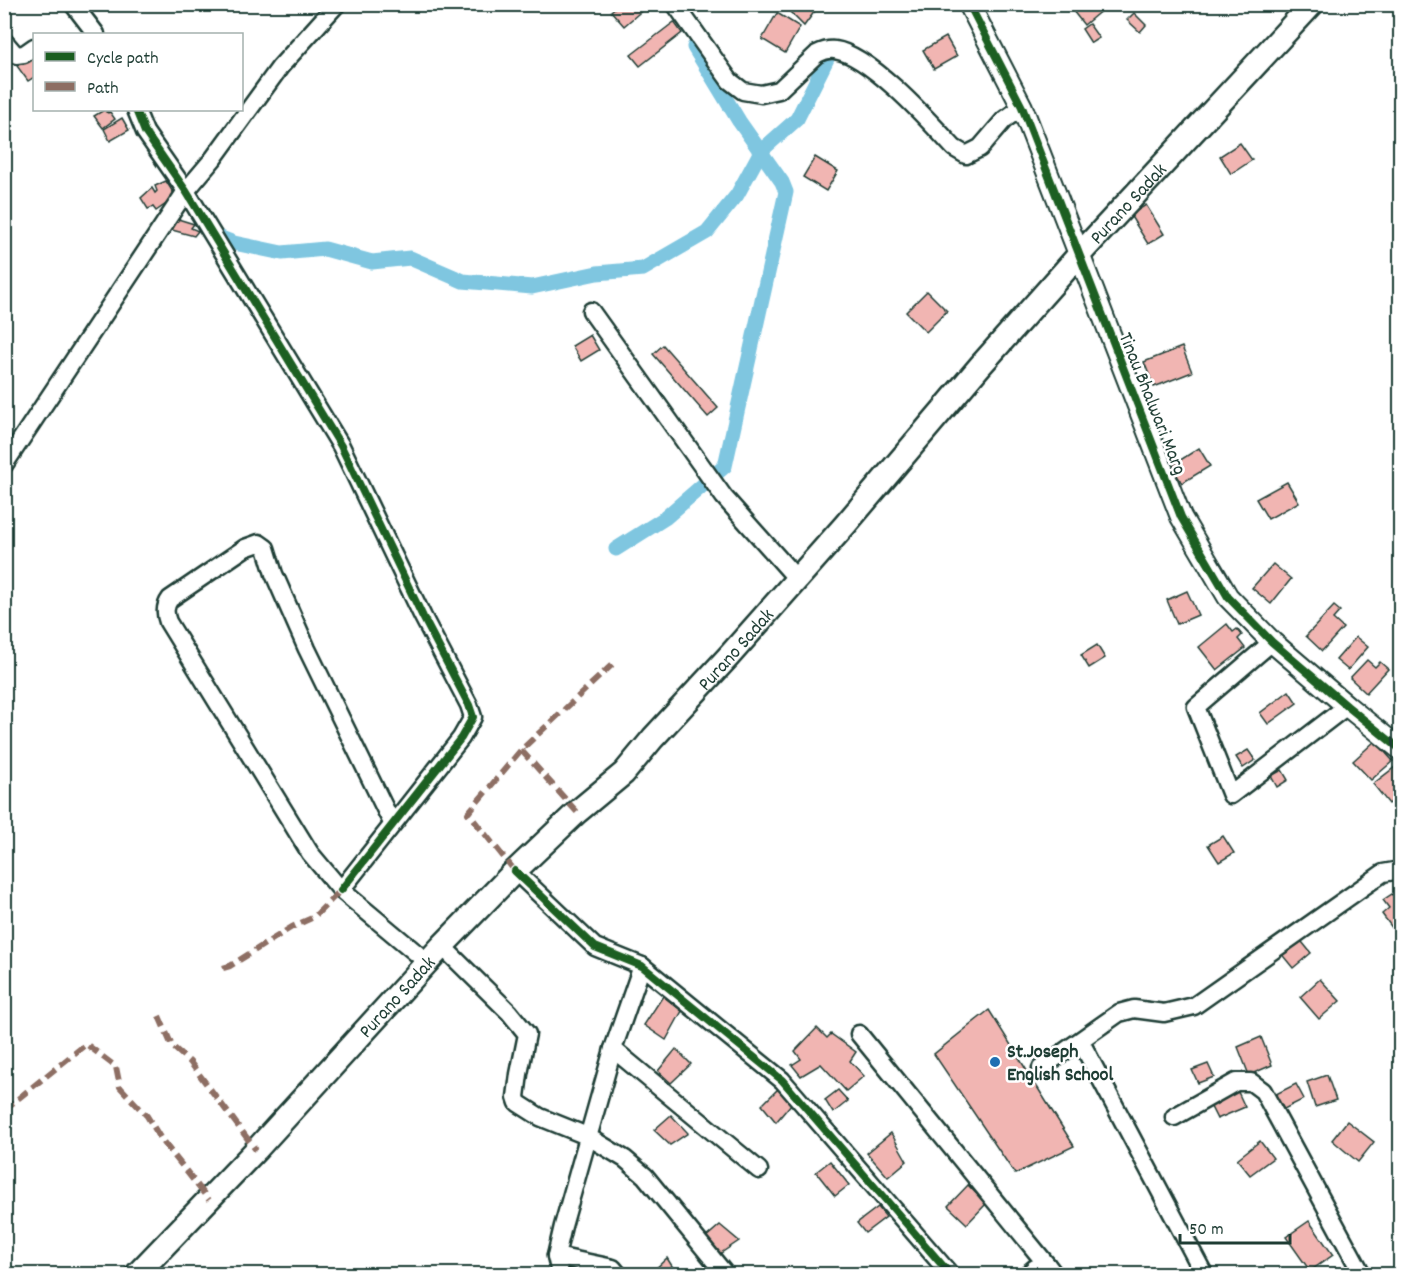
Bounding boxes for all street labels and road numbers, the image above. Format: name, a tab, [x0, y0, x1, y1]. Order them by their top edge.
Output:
street label: Purano Sadak	[1084, 158, 1175, 252]
street label: Tinau Bhalwari Marg	[1110, 329, 1193, 480]
street label: Purano Sadak	[693, 603, 782, 698]
street label: Purano Sadak	[354, 951, 443, 1046]

